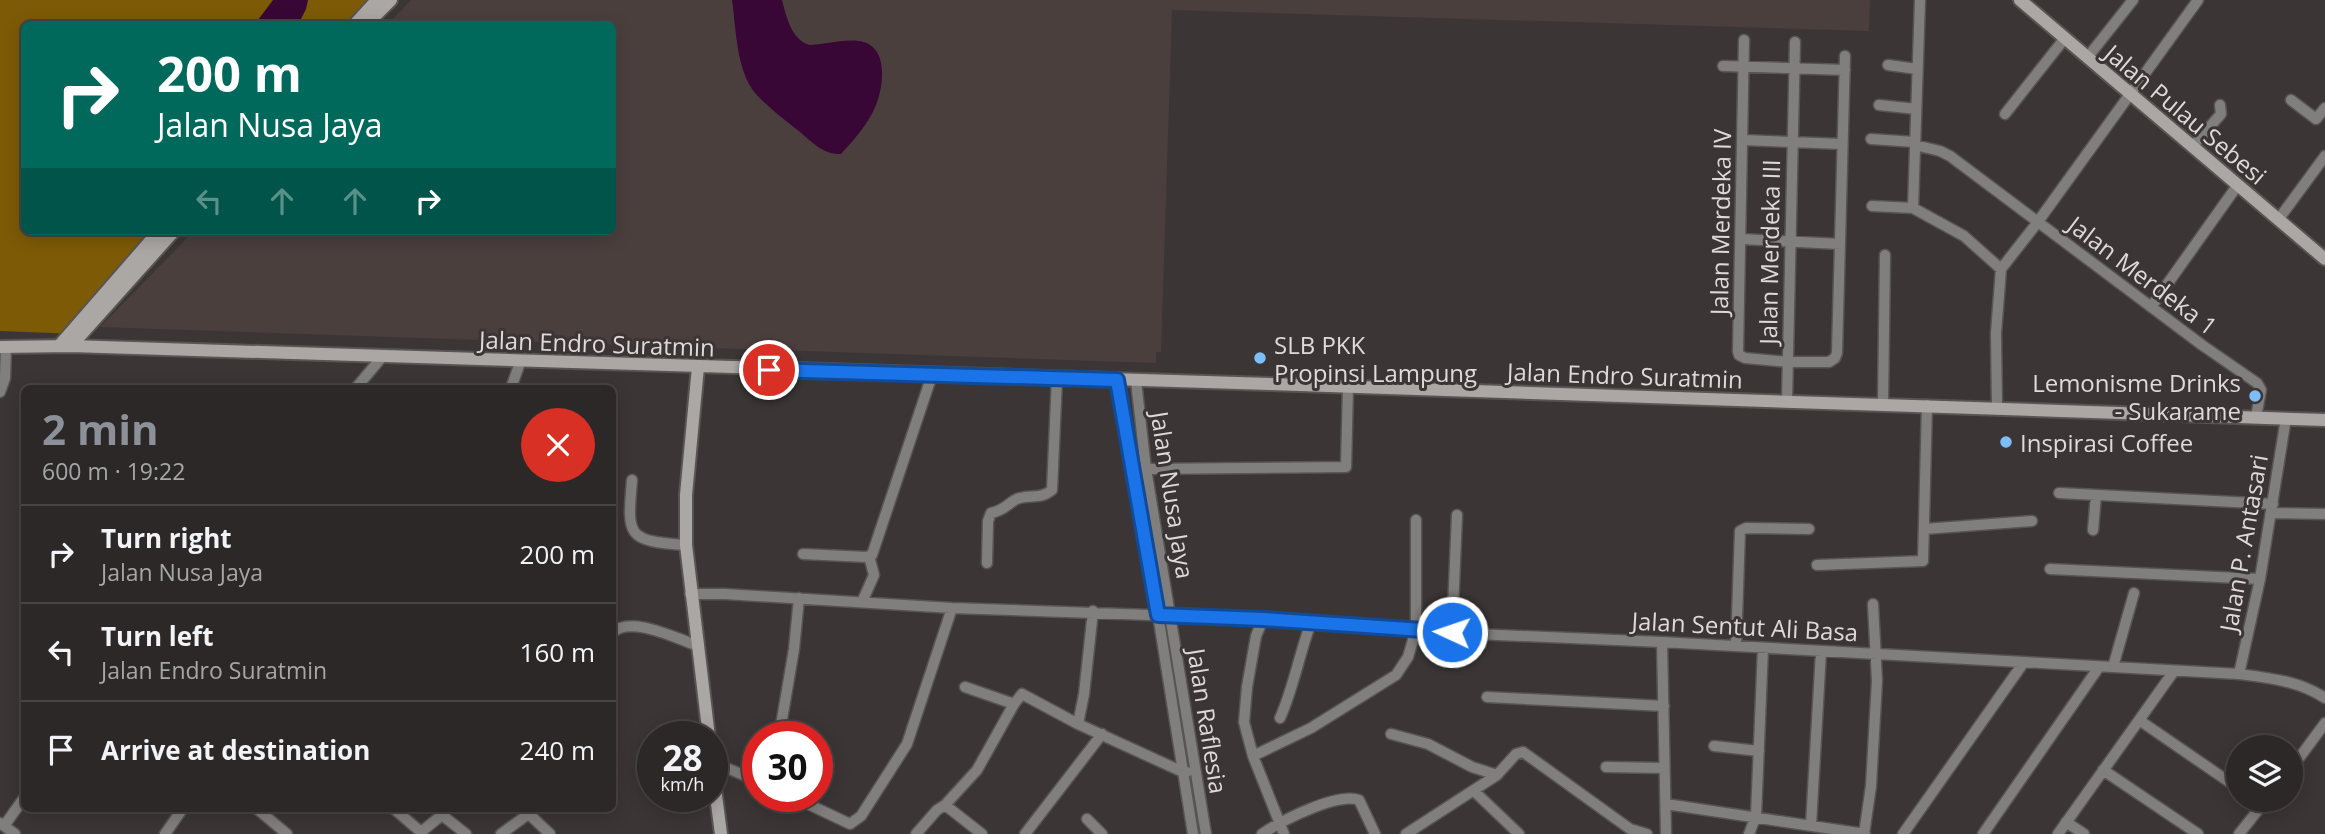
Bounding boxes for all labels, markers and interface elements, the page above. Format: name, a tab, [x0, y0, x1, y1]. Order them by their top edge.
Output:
street label: Jalan Pulau Sebesi	[2097, 35, 2274, 192]
text: 200 m	[157, 40, 302, 106]
icon: right	[42, 49, 133, 140]
text: Jalan Nusa Jaya	[157, 103, 382, 146]
street label: Jalan Merdeka IV	[1702, 128, 1738, 317]
street label: Jalan Merdeka III	[1751, 159, 1787, 347]
icon: left	[190, 182, 228, 220]
icon: ahead	[263, 182, 301, 220]
icon: ahead	[336, 182, 374, 220]
icon: right	[409, 182, 447, 220]
street label: Jalan Merdeka 1	[2060, 207, 2224, 342]
street label: Jalan Endro Suratmin	[477, 322, 715, 364]
place label: SLB PKK Propinsi Lampung	[1274, 328, 1477, 389]
pin	[739, 340, 799, 400]
marker: SLB PKK Propinsi Lampung	[1252, 350, 1268, 366]
icon: arrive	[750, 351, 788, 389]
street label: Jalan Endro Suratmin	[1505, 354, 1743, 396]
place label: Lemonisme Drinks - Sukarame	[2032, 366, 2241, 427]
marker: Lemonisme Drinks - Sukarame	[2247, 388, 2263, 404]
text: 2 min	[42, 400, 159, 457]
street label: Jalan Nusa Jaya	[1143, 407, 1203, 581]
button: close	[521, 408, 595, 482]
place label: Inspirasi Coffee	[2020, 426, 2193, 459]
marker: Inspirasi Coffee	[1998, 434, 2014, 450]
street label: Jalan P. Antasari	[2211, 452, 2275, 636]
text: 600 m · 19:22	[42, 455, 185, 487]
text: Turn right	[101, 520, 232, 556]
icon: right	[42, 535, 80, 573]
text: 200 m	[520, 536, 595, 572]
text: Jalan Nusa Jaya	[101, 556, 263, 588]
position arrow	[1415, 595, 1489, 669]
street label: Jalan Sentut Ali Basa	[1629, 603, 1859, 648]
text: Turn left	[101, 618, 213, 654]
icon: left	[42, 633, 80, 671]
text: 160 m	[520, 634, 595, 670]
street label: Jalan Raflesia	[1180, 644, 1236, 796]
text: Jalan Endro Suratmin	[101, 654, 327, 686]
speed limit sign: 30	[742, 721, 833, 812]
icon: arrive	[42, 731, 80, 769]
text: Arrive at destination	[101, 732, 370, 768]
text: 240 m	[520, 732, 595, 768]
text: 28	[662, 734, 703, 781]
map controls	[2226, 735, 2303, 812]
button: layers	[2226, 735, 2303, 812]
text: km/h	[661, 772, 704, 796]

